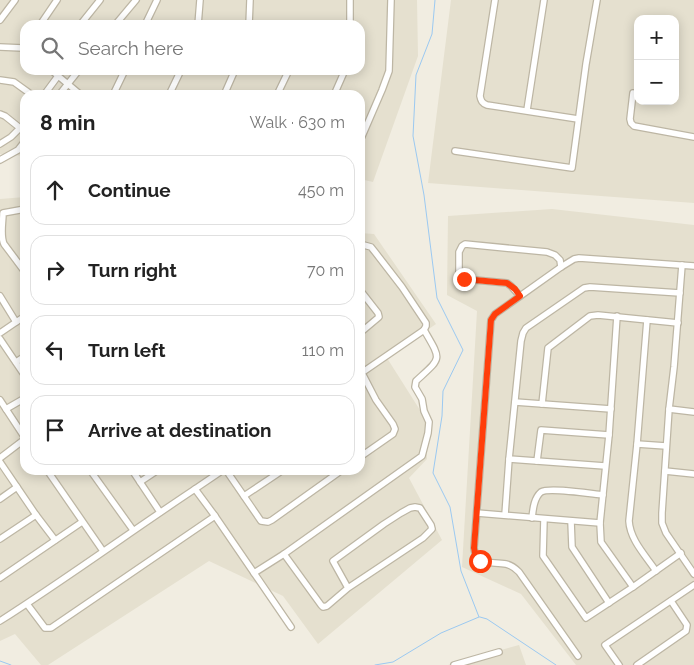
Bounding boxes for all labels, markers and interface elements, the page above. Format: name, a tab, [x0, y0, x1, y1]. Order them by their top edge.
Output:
map controls	[634, 15, 679, 105]
button: +	[634, 15, 679, 60]
search box	[20, 20, 365, 75]
icon: search	[38, 34, 66, 62]
text: Search here	[78, 37, 184, 59]
button: −	[634, 60, 679, 105]
text: 8 min	[40, 110, 95, 135]
text: Walk · 630 m	[250, 113, 345, 132]
icon: ahead	[41, 176, 69, 204]
text: Continue	[88, 179, 171, 201]
text: 450 m	[298, 181, 344, 200]
icon: right	[41, 256, 69, 284]
text: Turn right	[88, 259, 177, 281]
text: 70 m	[307, 261, 344, 280]
route end	[453, 268, 476, 291]
icon: left	[41, 336, 69, 364]
text: Turn left	[88, 339, 165, 361]
text: 110 m	[302, 341, 344, 360]
icon: arrive	[41, 416, 69, 444]
text: Arrive at destination	[88, 419, 272, 441]
route start	[469, 550, 492, 573]

